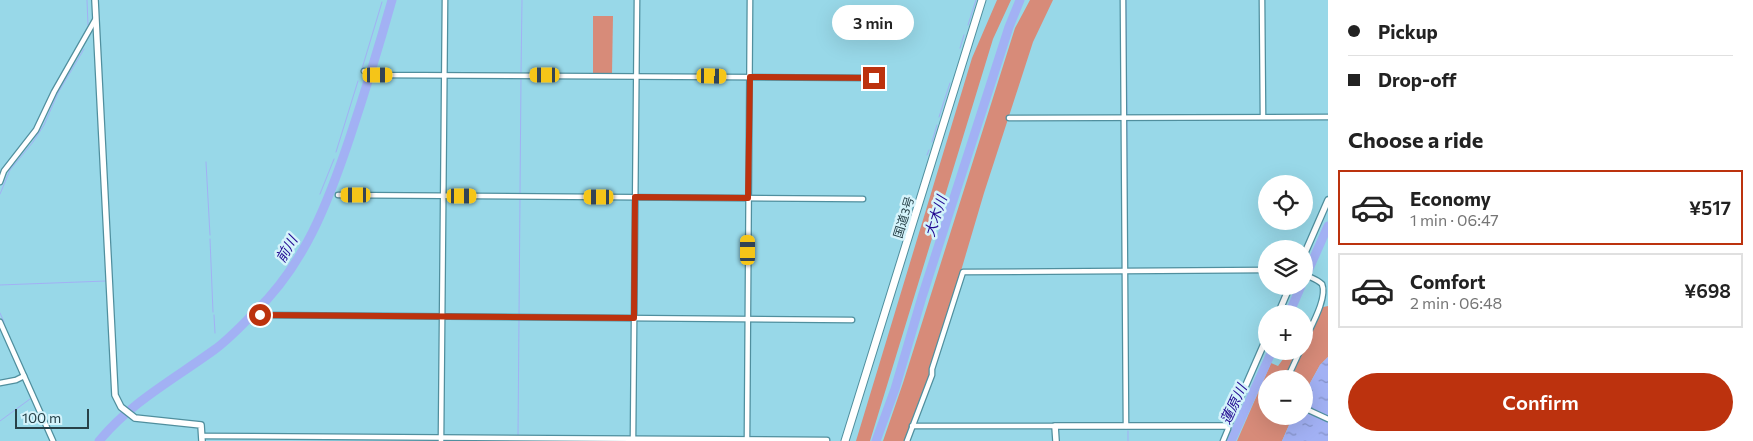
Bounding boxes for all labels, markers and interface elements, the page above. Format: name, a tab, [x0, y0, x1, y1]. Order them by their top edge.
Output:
callout: 3 min	[833, 5, 915, 40]
text: 3 min	[853, 13, 893, 32]
text: Pickup	[1378, 20, 1438, 43]
route end	[863, 67, 885, 89]
car	[363, 68, 393, 83]
car	[530, 68, 560, 83]
car	[696, 68, 727, 84]
text: Drop-off	[1378, 68, 1457, 91]
text: Choose a ride	[1348, 126, 1483, 153]
map controls	[1258, 175, 1313, 425]
button: locate	[1258, 175, 1313, 230]
icon: car	[1350, 185, 1395, 230]
text: Economy	[1410, 187, 1491, 210]
car	[341, 188, 371, 203]
car	[447, 189, 477, 204]
car	[584, 190, 614, 205]
water label: 大木川	[920, 191, 950, 239]
street label: 国道3号	[890, 194, 916, 240]
text: ¥517	[1689, 196, 1731, 219]
text: 1 min · 06:47	[1410, 210, 1499, 229]
water label: 前川	[272, 231, 301, 265]
car	[740, 235, 755, 265]
button: layers	[1258, 240, 1313, 295]
icon: car	[1350, 268, 1395, 313]
text: Comfort	[1410, 270, 1486, 293]
text: ¥698	[1684, 279, 1731, 302]
text: 2 min · 06:48	[1410, 293, 1502, 312]
route start	[249, 304, 271, 326]
button: +	[1258, 305, 1313, 360]
button: −	[1258, 370, 1313, 425]
button: Confirm	[1348, 373, 1733, 431]
water label: 蓮原川	[1216, 380, 1250, 427]
scale bar	[15, 406, 89, 429]
text: 100 m	[22, 409, 61, 426]

